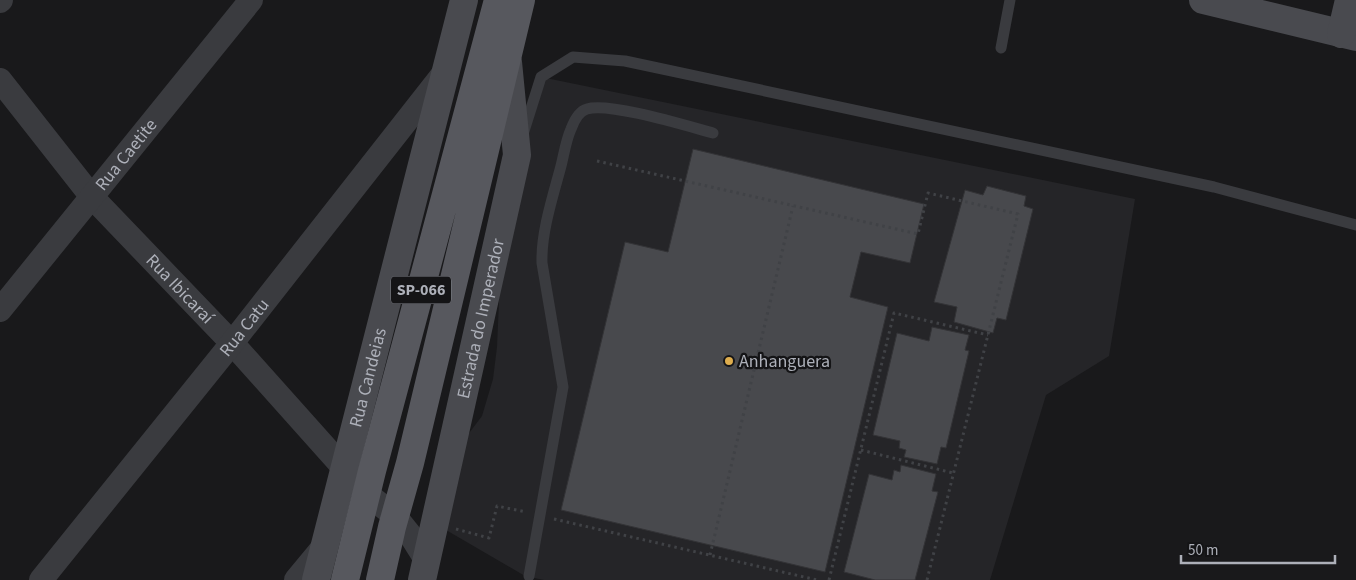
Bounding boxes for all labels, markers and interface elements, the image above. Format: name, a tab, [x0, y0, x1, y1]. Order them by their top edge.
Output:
street label: Rua Caetite	[89, 113, 163, 196]
street label: Estrada do Imperador	[450, 235, 511, 401]
street label: Rua Ibicaraí	[140, 248, 220, 330]
road number: SP-066	[391, 276, 451, 304]
street label: Rua Catu	[213, 293, 275, 362]
street label: Rua Candeias	[343, 325, 392, 430]
place label: Anhanguera	[739, 349, 830, 374]
marker: Anhanguera	[723, 355, 735, 367]
scale bar	[1181, 532, 1335, 564]
text: 50 m	[1188, 540, 1218, 561]

